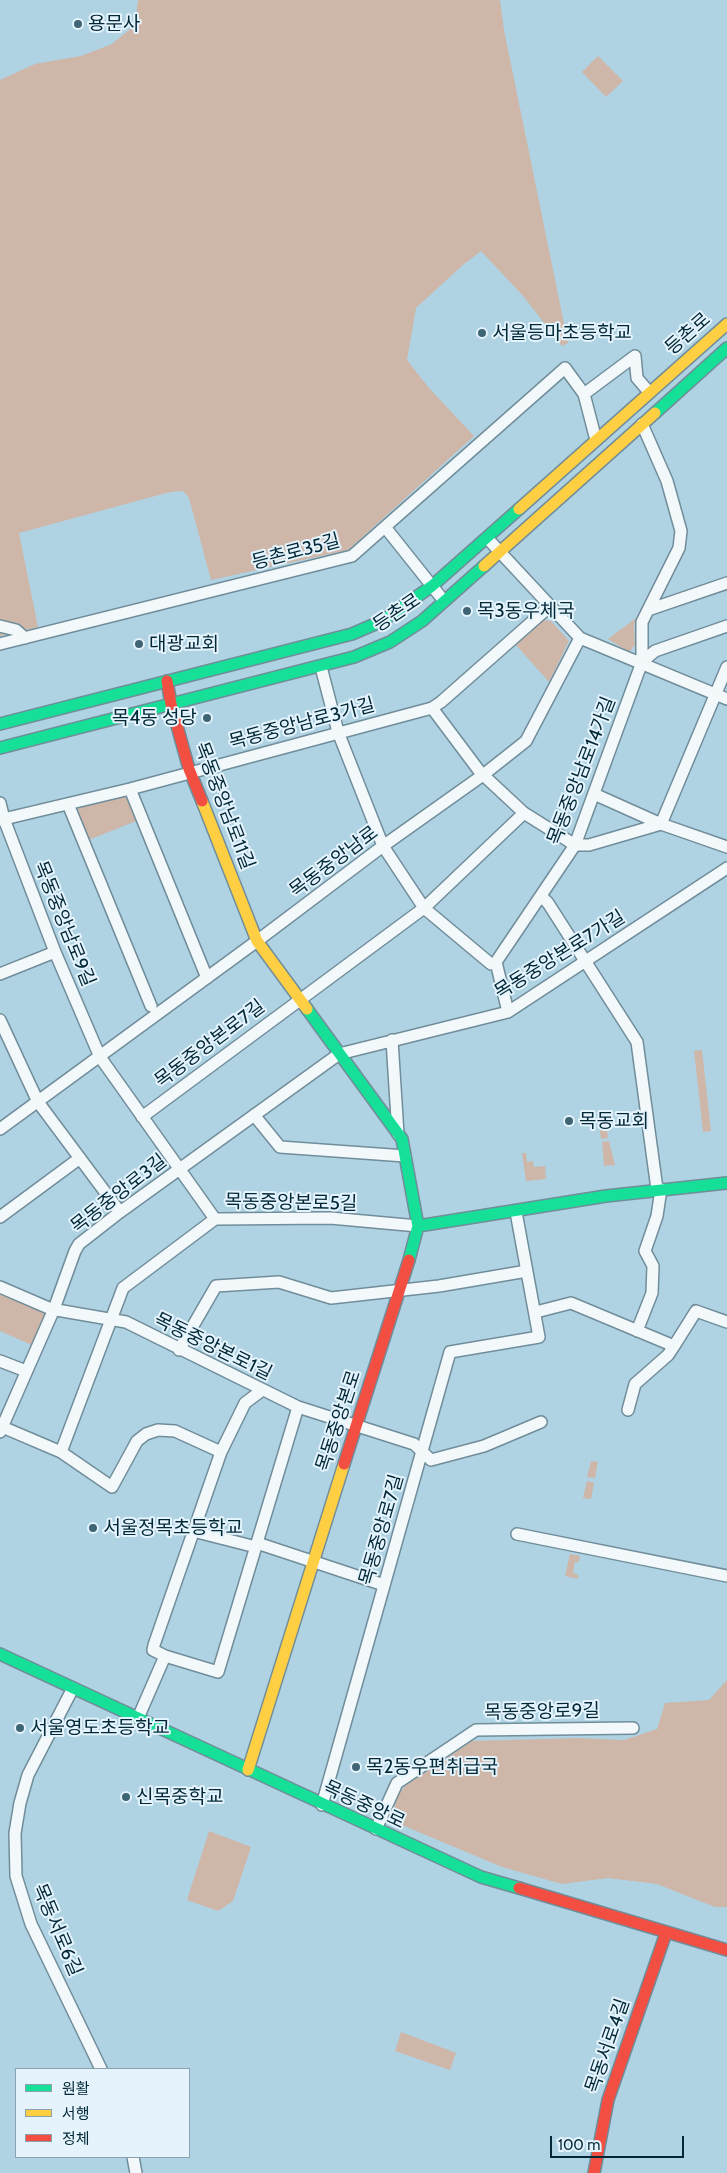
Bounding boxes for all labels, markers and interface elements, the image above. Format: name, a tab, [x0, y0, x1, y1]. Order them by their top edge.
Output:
place label: 용문사	[88, 13, 140, 35]
marker: 용문사	[72, 18, 84, 30]
street label: 등촌로	[661, 308, 715, 360]
place label: 서울등마초등학교	[492, 322, 632, 344]
marker: 서울등마초등학교	[476, 327, 488, 339]
street label: 등촌로35길	[249, 529, 343, 575]
street label: 등촌로	[369, 589, 425, 637]
place label: 목3동우체국	[477, 600, 575, 622]
marker: 목3동우체국	[461, 605, 473, 617]
place label: 대광교회	[149, 633, 219, 655]
marker: 대광교회	[133, 638, 145, 650]
street label: 목동중앙남로3가길	[227, 694, 377, 754]
street label: 목동중앙남로14가길	[543, 694, 621, 848]
place label: 목4동 성당	[112, 707, 197, 729]
marker: 목4동 성당	[201, 712, 213, 724]
street label: 목동중앙남로11길	[189, 739, 259, 873]
street label: 목동중앙남로	[285, 821, 383, 903]
street label: 목동중앙남로9길	[28, 858, 100, 990]
street label: 목동중앙본로7가길	[491, 906, 629, 1004]
street label: 목동중앙본로7길	[150, 995, 270, 1093]
place label: 목동교회	[579, 1110, 649, 1132]
marker: 목동교회	[563, 1115, 575, 1127]
street label: 목동중앙로3길	[67, 1150, 171, 1238]
street label: 목동중앙본로5길	[224, 1190, 358, 1216]
street label: 목동중앙본로1길	[150, 1309, 276, 1385]
street label: 목동중앙본로	[312, 1368, 366, 1474]
street label: 목동중앙로7길	[355, 1472, 409, 1588]
place label: 서울정목초등학교	[103, 1517, 243, 1539]
marker: 서울정목초등학교	[87, 1522, 99, 1534]
street label: 목동중앙로9길	[484, 1700, 600, 1724]
place label: 서울영도초등학교	[30, 1717, 170, 1739]
marker: 서울영도초등학교	[14, 1722, 26, 1734]
place label: 목2동우편취급국	[366, 1756, 498, 1778]
marker: 목2동우편취급국	[350, 1761, 362, 1773]
street label: 목동중앙로	[320, 1776, 408, 1834]
place label: 신목중학교	[136, 1786, 223, 1808]
marker: 신목중학교	[120, 1791, 132, 1803]
street label: 목동서로6길	[27, 1880, 87, 1980]
street label: 목동서로4길	[581, 1996, 635, 2096]
legend	[15, 2068, 190, 2158]
text: 원활	[62, 2080, 90, 2098]
text: 서행	[62, 2105, 90, 2123]
scale bar	[552, 2126, 686, 2158]
text: 정체	[62, 2130, 90, 2148]
text: 100 m	[558, 2136, 600, 2154]

